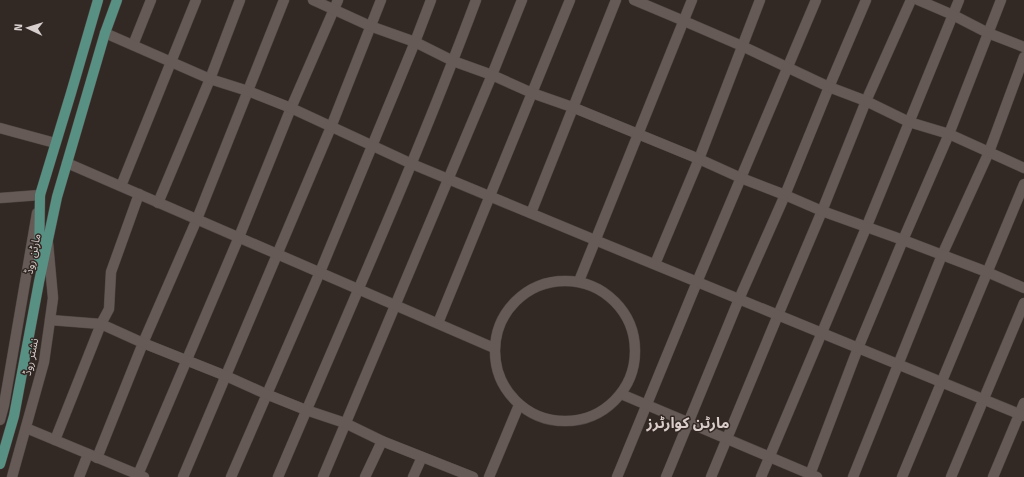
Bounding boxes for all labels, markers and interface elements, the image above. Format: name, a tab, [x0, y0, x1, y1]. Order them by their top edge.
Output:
north arrow	[8, 8, 48, 48]
text: N	[12, 23, 25, 31]
street label: مارٹن روڈ	[22, 232, 44, 275]
street label: نشتر روڈ	[20, 337, 41, 377]
district label: مارٹن کوارٹرز	[646, 414, 729, 432]

